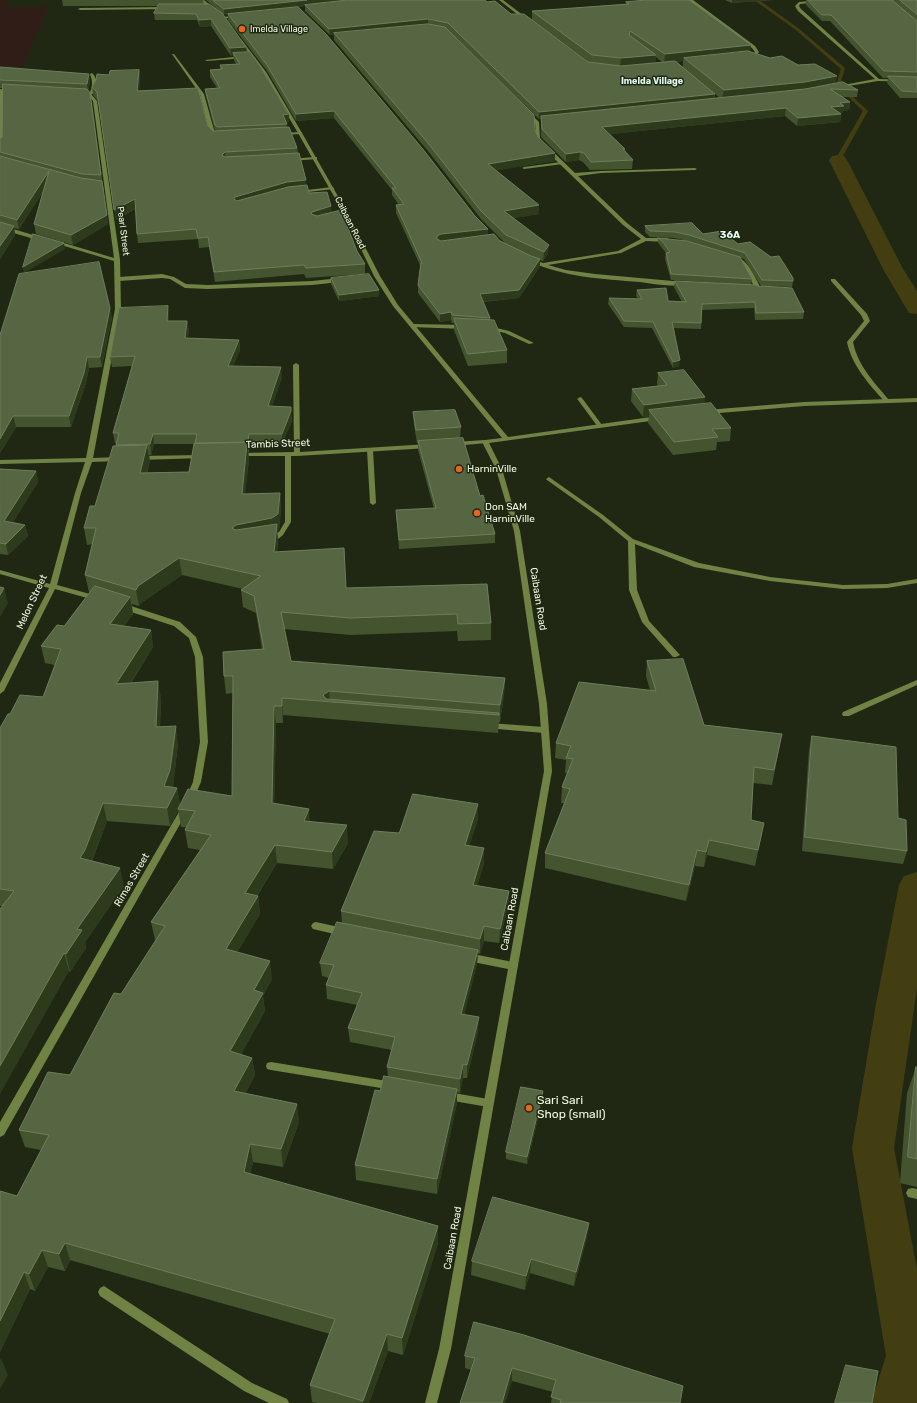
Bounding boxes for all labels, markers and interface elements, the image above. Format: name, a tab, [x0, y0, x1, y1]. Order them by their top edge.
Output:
marker: Imelda Village	[237, 24, 247, 34]
place label: Imelda Village	[250, 24, 308, 34]
district label: Imelda Village	[621, 76, 683, 86]
street label: Caibaan Road	[332, 195, 368, 251]
street label: Pearl Street	[115, 206, 131, 256]
district label: 36A	[720, 229, 740, 241]
street label: Tambis Street	[246, 437, 310, 451]
place label: HarninVille	[467, 463, 517, 475]
marker: HarninVille	[454, 464, 464, 474]
place label: Don SAM HarninVille	[485, 501, 535, 524]
marker: Don SAM HarninVille	[472, 508, 482, 518]
street label: Caibaan Road	[527, 567, 549, 631]
street label: Melon Street	[14, 573, 50, 631]
street label: Rimas Street	[112, 851, 152, 909]
street label: Caibaan Road	[499, 887, 521, 951]
place label: Sari Sari Shop (small)	[537, 1094, 606, 1122]
marker: Sari Sari Shop (small)	[524, 1103, 534, 1113]
street label: Caibaan Road	[442, 1206, 464, 1270]

